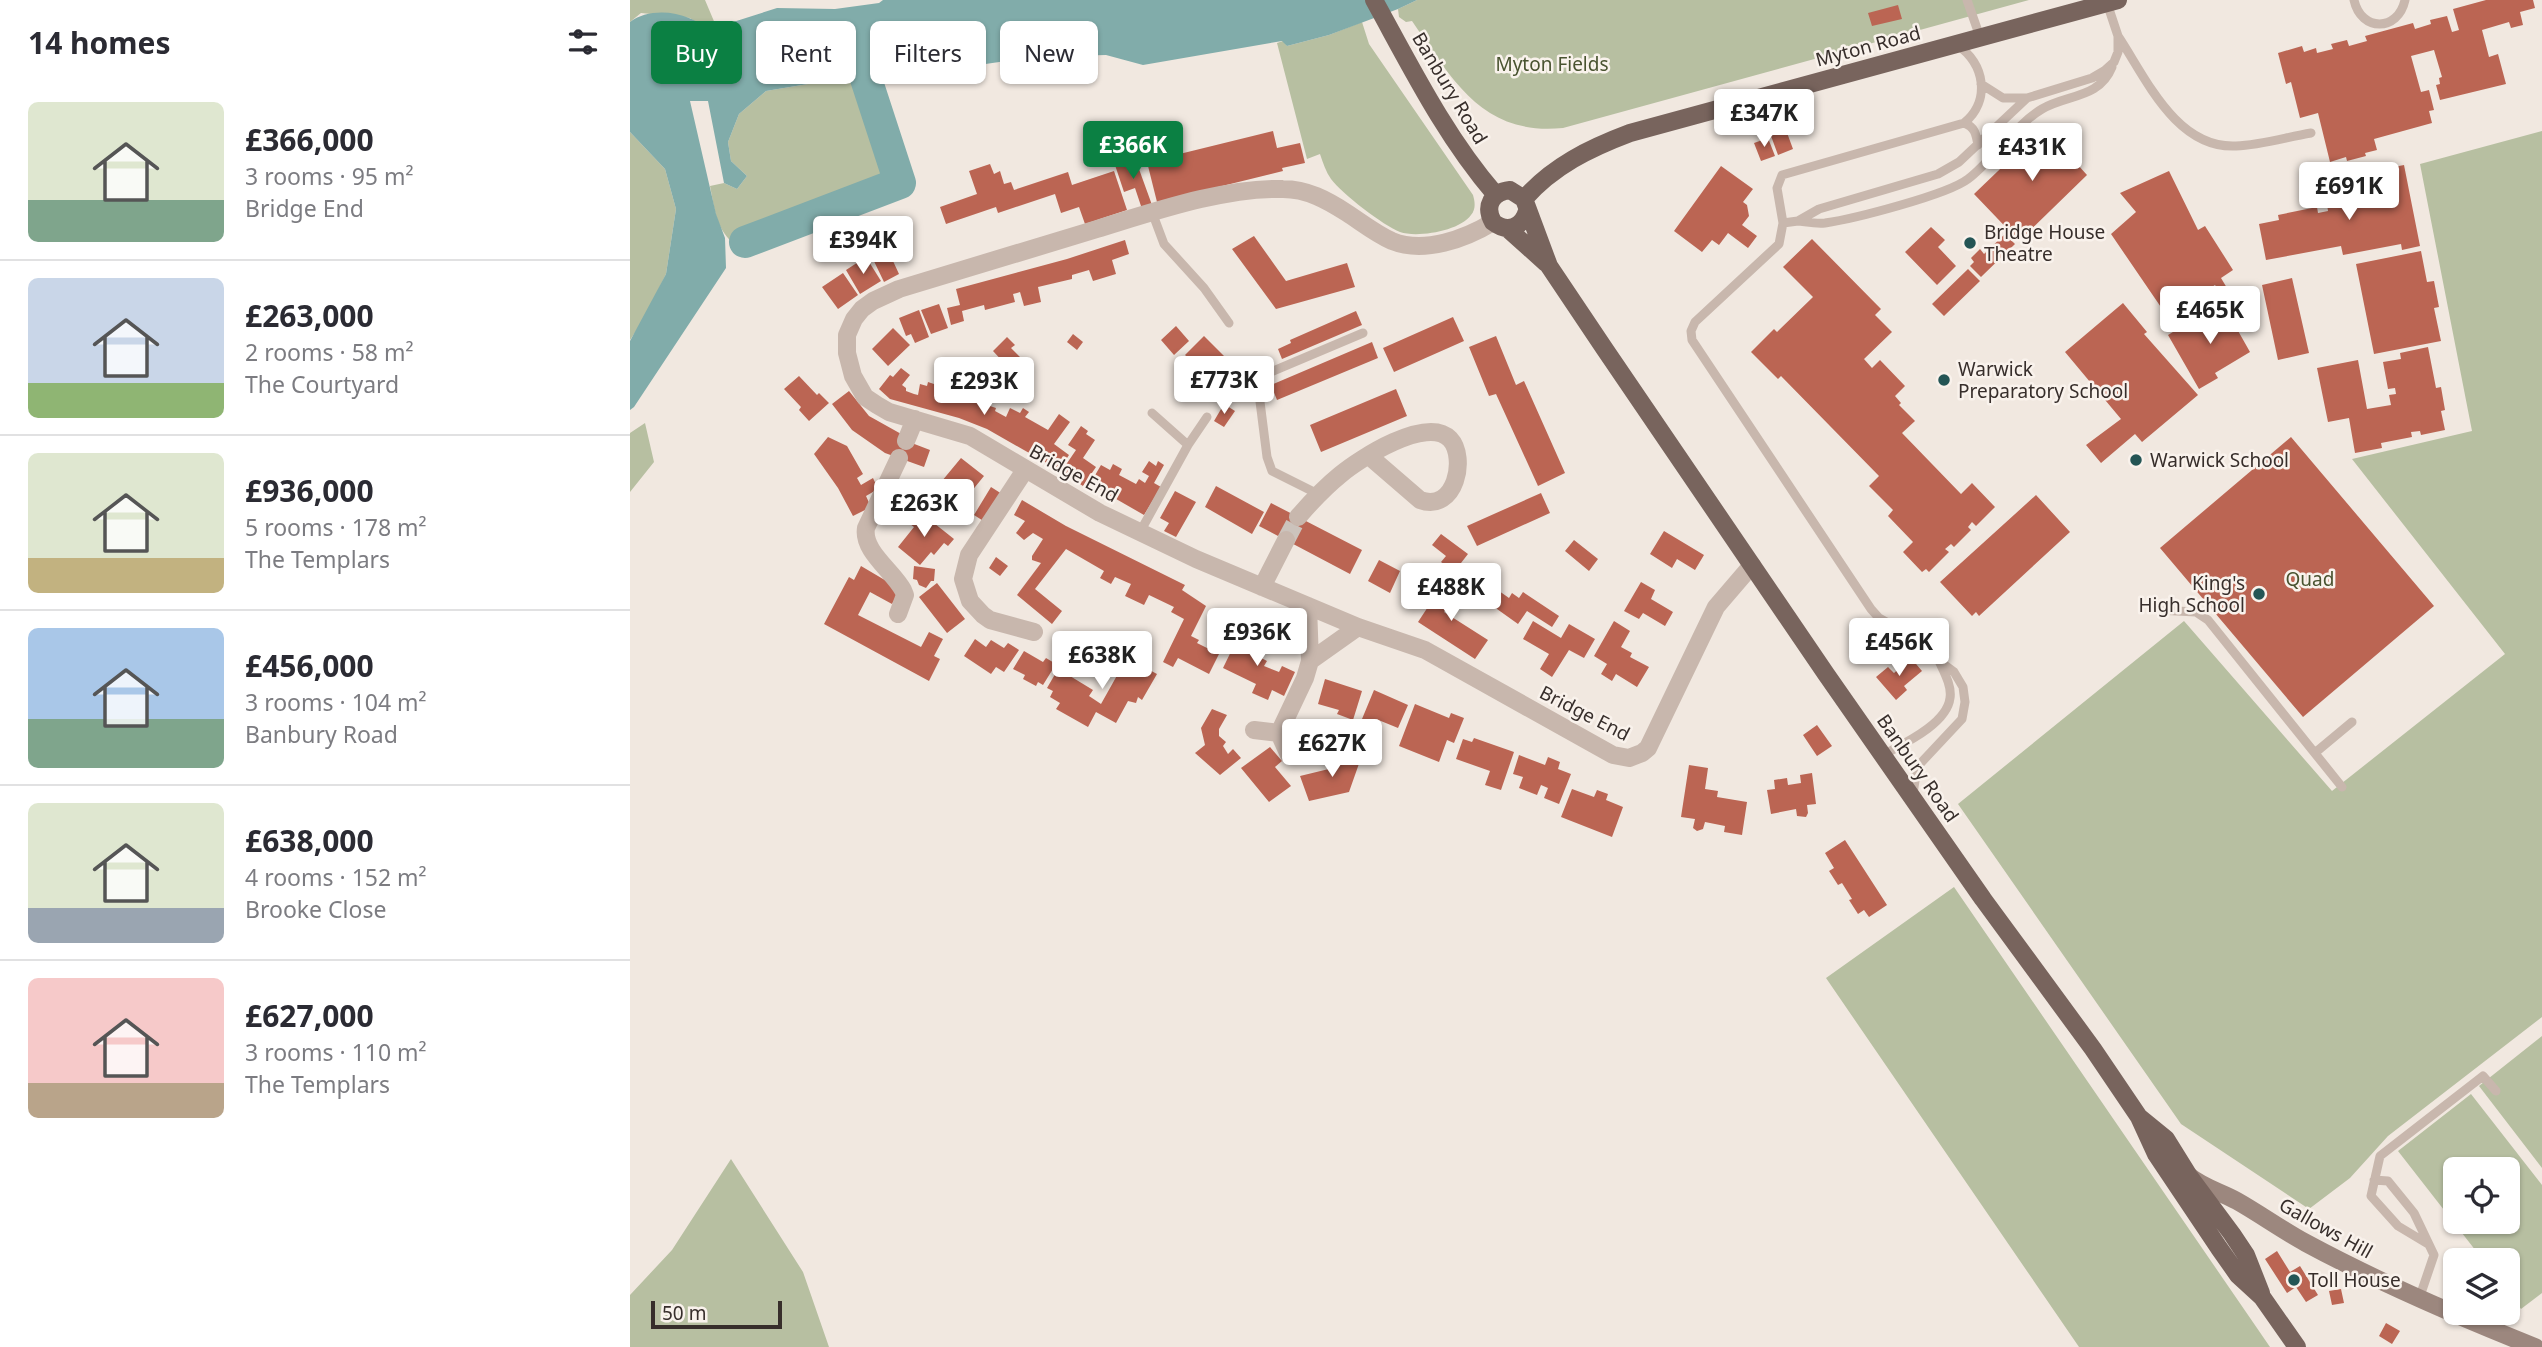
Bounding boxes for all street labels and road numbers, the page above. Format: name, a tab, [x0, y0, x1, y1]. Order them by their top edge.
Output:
street label: Myton Road	[1813, 20, 1923, 72]
street label: Banbury Road	[1406, 27, 1494, 149]
street label: Bridge End	[1025, 438, 1123, 508]
street label: Bridge End	[1535, 679, 1635, 747]
street label: Banbury Road	[1871, 709, 1965, 827]
street label: Gallows Hill	[2275, 1192, 2377, 1264]

